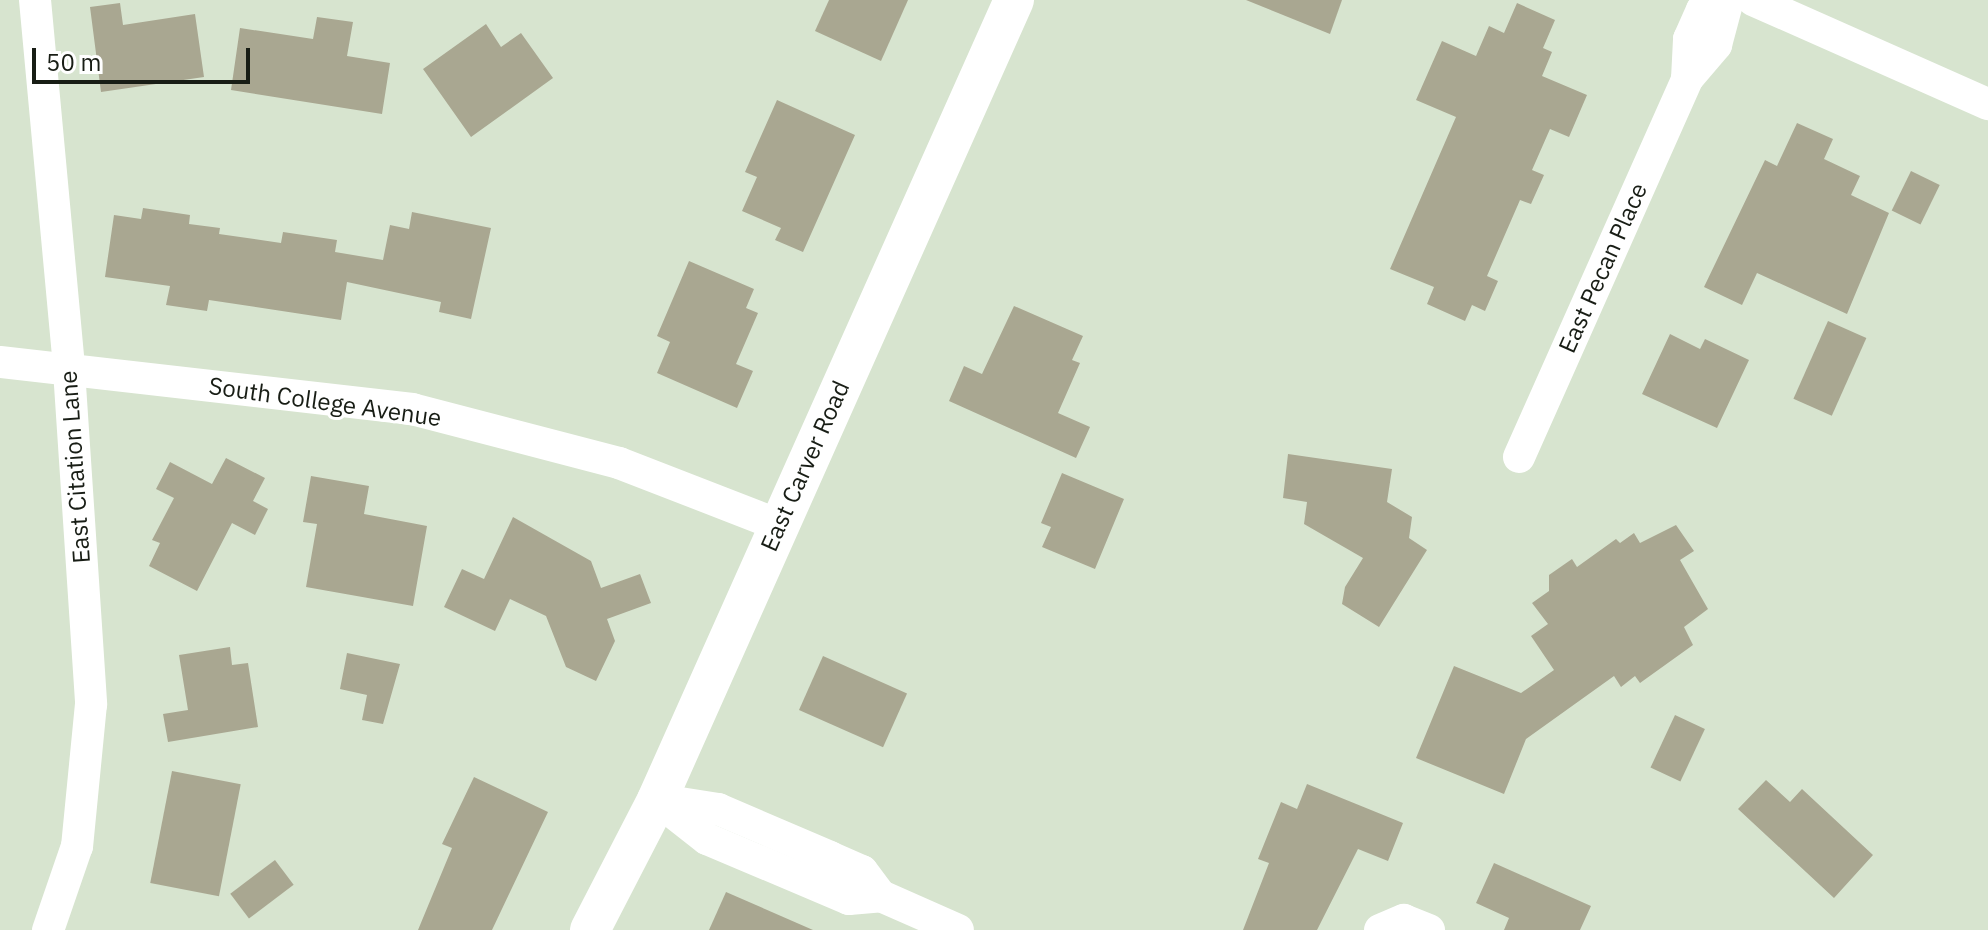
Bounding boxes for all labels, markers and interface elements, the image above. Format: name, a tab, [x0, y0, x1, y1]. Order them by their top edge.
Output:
scale bar	[36, 32, 254, 82]
text: 50 m	[46, 46, 101, 78]
street label: East Pecan Place	[1553, 179, 1653, 357]
street label: East Citation Lane	[54, 370, 96, 564]
street label: South College Avenue	[207, 371, 443, 433]
street label: East Carver Road	[755, 376, 855, 556]

